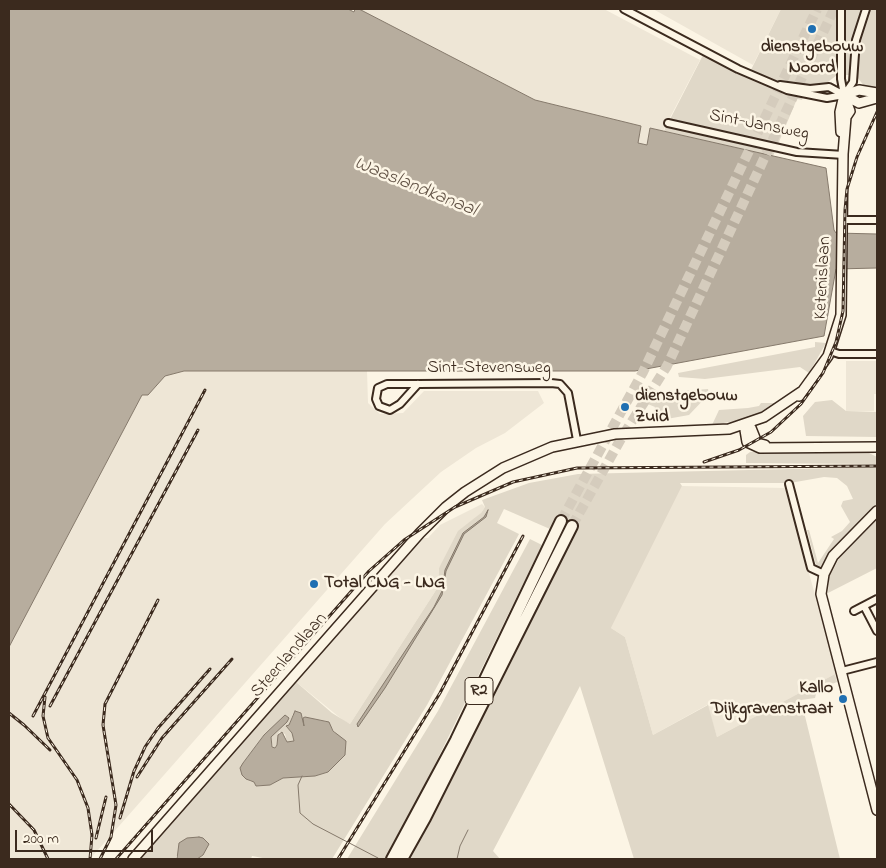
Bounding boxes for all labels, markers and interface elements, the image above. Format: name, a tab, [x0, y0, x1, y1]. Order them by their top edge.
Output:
marker: dienstgebouw Noord	[806, 23, 818, 35]
place label: dienstgebouw Noord	[761, 37, 863, 80]
street label: Sint-Jansweg	[707, 106, 811, 146]
water label: Waaslandkanaal	[350, 153, 480, 223]
street label: Ketenislaan	[811, 236, 837, 320]
street label: Sint-Stevensweg	[427, 358, 551, 380]
place label: dienstgebouw Zuid	[635, 386, 738, 428]
marker: dienstgebouw Zuid	[619, 401, 631, 413]
place label: Total CNG - LNG	[324, 573, 445, 595]
marker: Total CNG - LNG	[308, 578, 320, 590]
street label: Steenlandlaan	[247, 609, 333, 703]
road number: R2	[465, 678, 493, 704]
place label: Kallo Dijkgravenstraat	[711, 678, 833, 721]
marker: Kallo Dijkgravenstraat	[837, 693, 849, 705]
scale bar	[18, 820, 155, 852]
text: 200 m	[23, 828, 59, 850]

